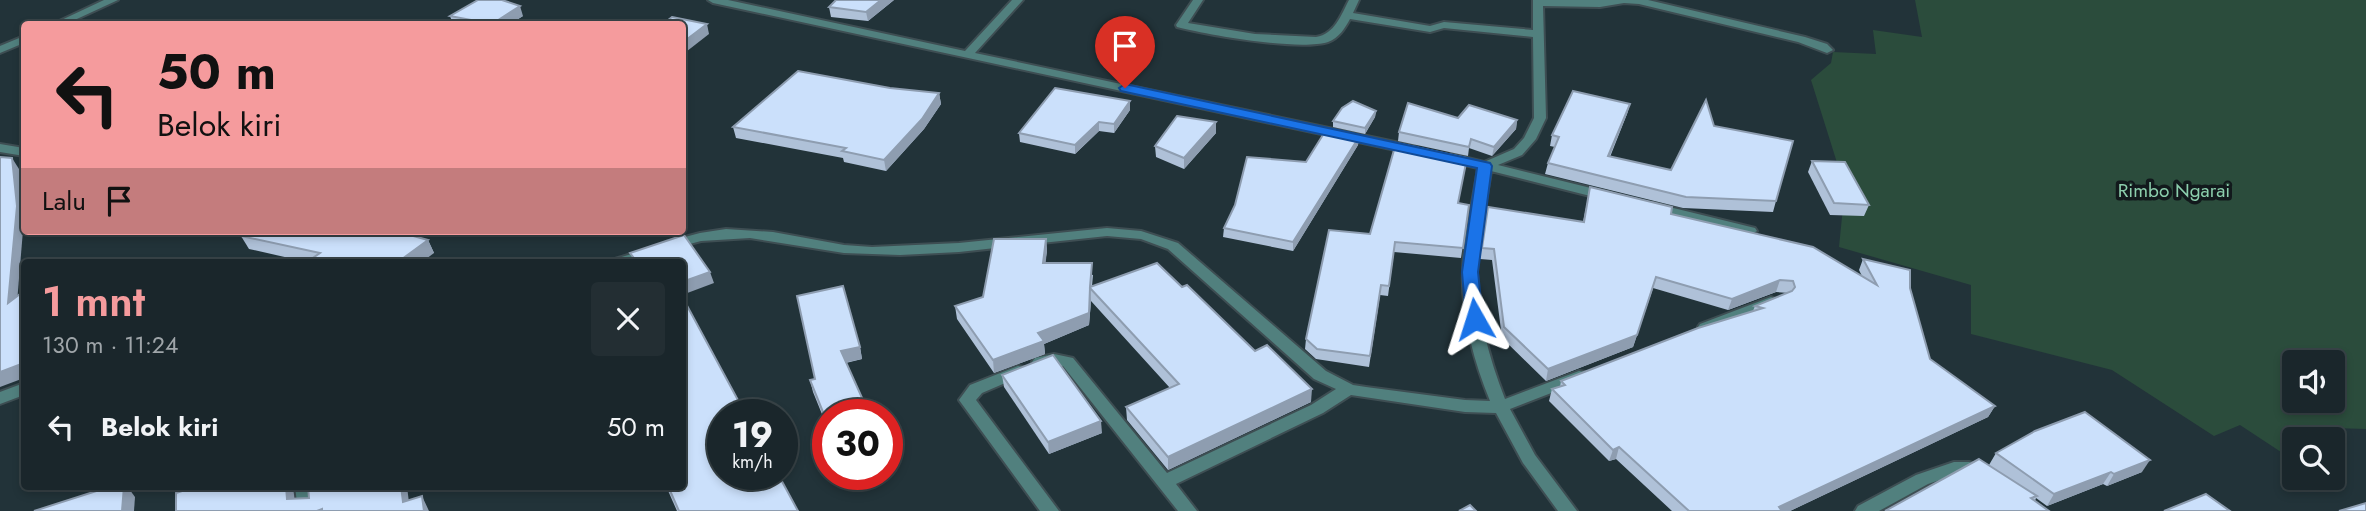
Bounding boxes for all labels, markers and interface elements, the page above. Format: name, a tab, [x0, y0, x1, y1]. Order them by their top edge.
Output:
pin	[1095, 16, 1155, 88]
icon: arrive	[1106, 27, 1144, 65]
text: 50 m	[157, 37, 276, 107]
icon: left	[42, 49, 133, 140]
text: Belok kiri	[157, 102, 282, 148]
park label: Rimbo Ngarai	[2118, 177, 2230, 204]
text: Lalu	[42, 182, 86, 220]
icon: arrive	[100, 182, 138, 220]
text: 1 mnt	[42, 271, 145, 332]
button: close	[591, 282, 665, 356]
position arrow	[1438, 282, 1512, 356]
text: 130 m · 11:24	[42, 328, 178, 362]
map controls	[2282, 350, 2345, 490]
button: sound	[2282, 350, 2345, 413]
speed limit sign: 30	[812, 399, 903, 490]
icon: left	[42, 408, 80, 446]
text: Belok kiri	[101, 408, 218, 446]
text: 50 m	[607, 408, 665, 446]
text: 19	[732, 410, 773, 460]
button: search	[2282, 427, 2345, 490]
text: km/h	[732, 449, 773, 475]

